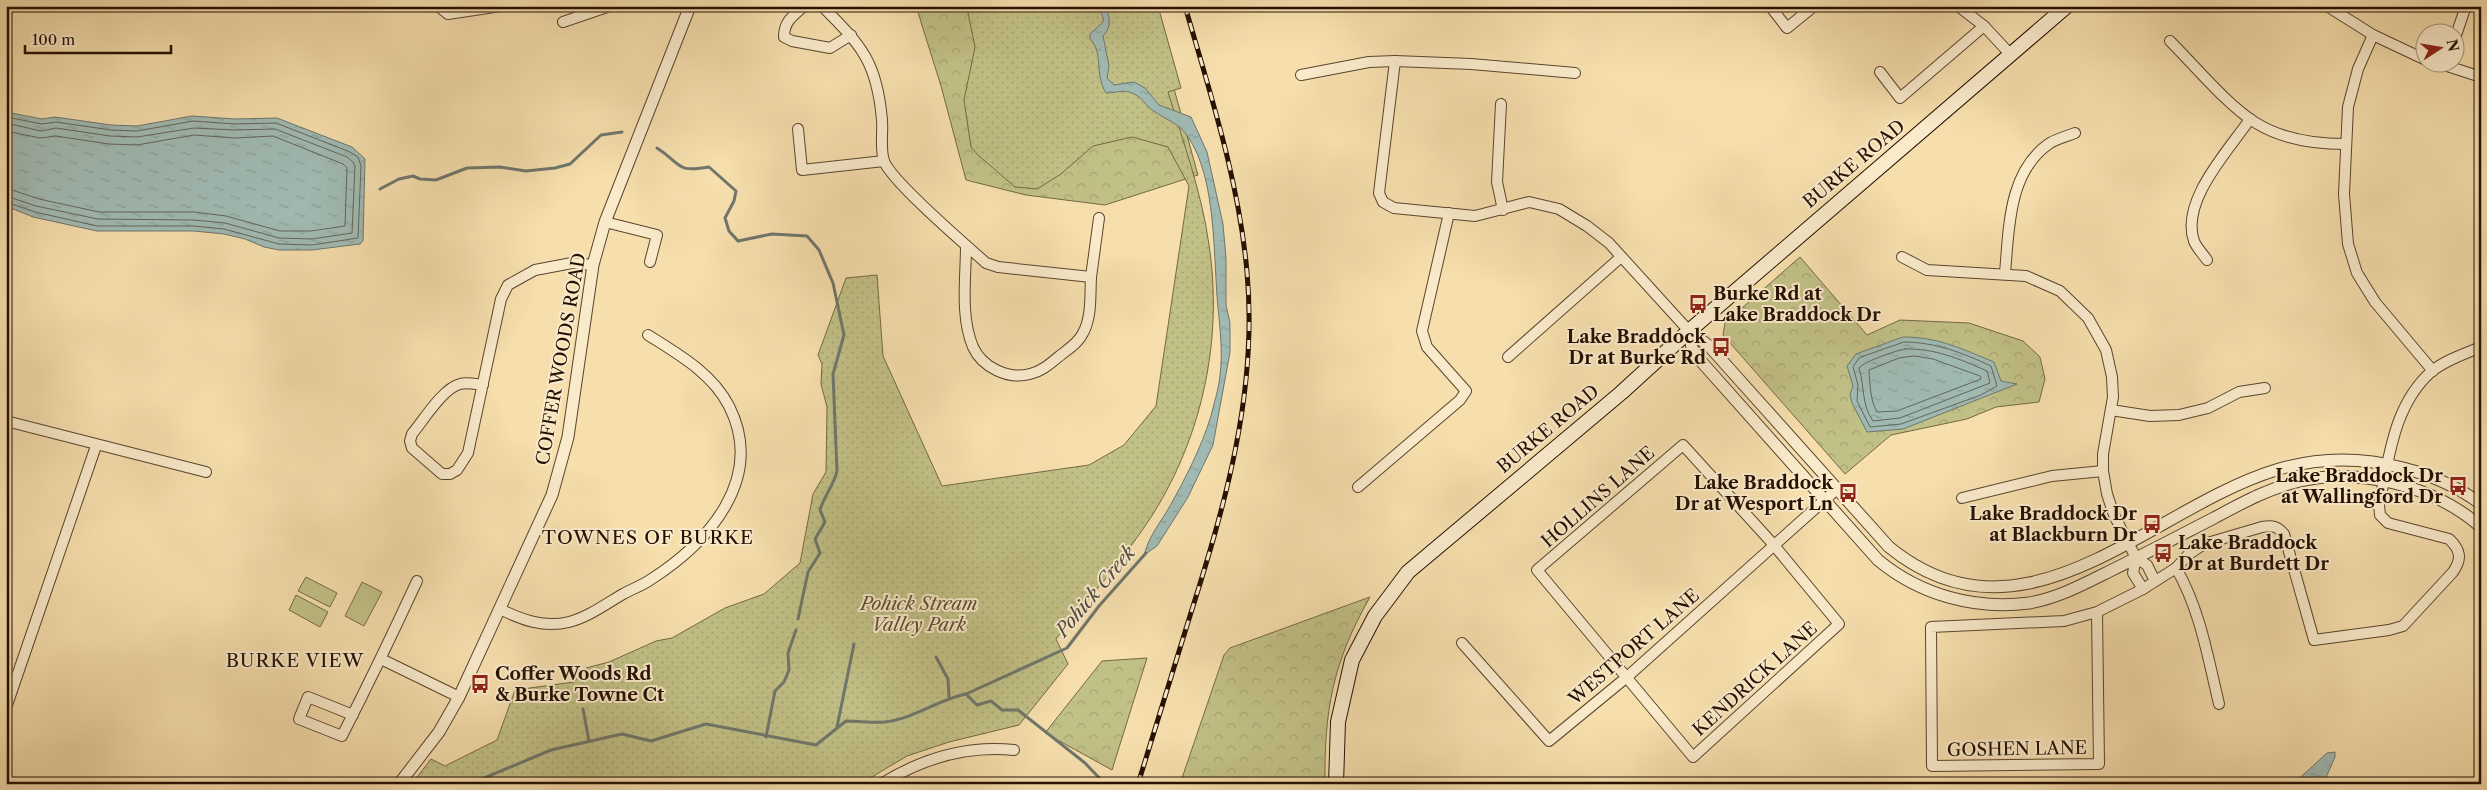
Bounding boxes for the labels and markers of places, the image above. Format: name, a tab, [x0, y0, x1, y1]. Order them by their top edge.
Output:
place label: Burke Rd at Lake Braddock Dr	[1713, 283, 1881, 326]
bus stop icon: Burke Rd at Lake Braddock Dr	[1687, 293, 1709, 315]
place label: Lake Braddock Dr at Burke Rd	[1567, 326, 1707, 369]
bus stop icon: Lake Braddock Dr at Burke Rd	[1710, 336, 1732, 358]
place label: Lake Braddock Dr at Wallingford Dr	[2275, 465, 2443, 508]
place label: Lake Braddock Dr at Wesport Ln	[1675, 472, 1834, 515]
bus stop icon: Lake Braddock Dr at Wallingford Dr	[2447, 475, 2469, 497]
bus stop icon: Lake Braddock Dr at Wesport Ln	[1837, 482, 1859, 504]
place label: Lake Braddock Dr at Blackburn Dr	[1969, 503, 2137, 546]
bus stop icon: Lake Braddock Dr at Blackburn Dr	[2141, 513, 2163, 535]
place label: Lake Braddock Dr at Burdett Dr	[2178, 532, 2329, 575]
bus stop icon: Lake Braddock Dr at Burdett Dr	[2152, 542, 2174, 564]
place label: Coffer Woods Rd & Burke Towne Ct	[495, 663, 665, 706]
bus stop icon: Coffer Woods Rd & Burke Towne Ct	[469, 673, 491, 695]

